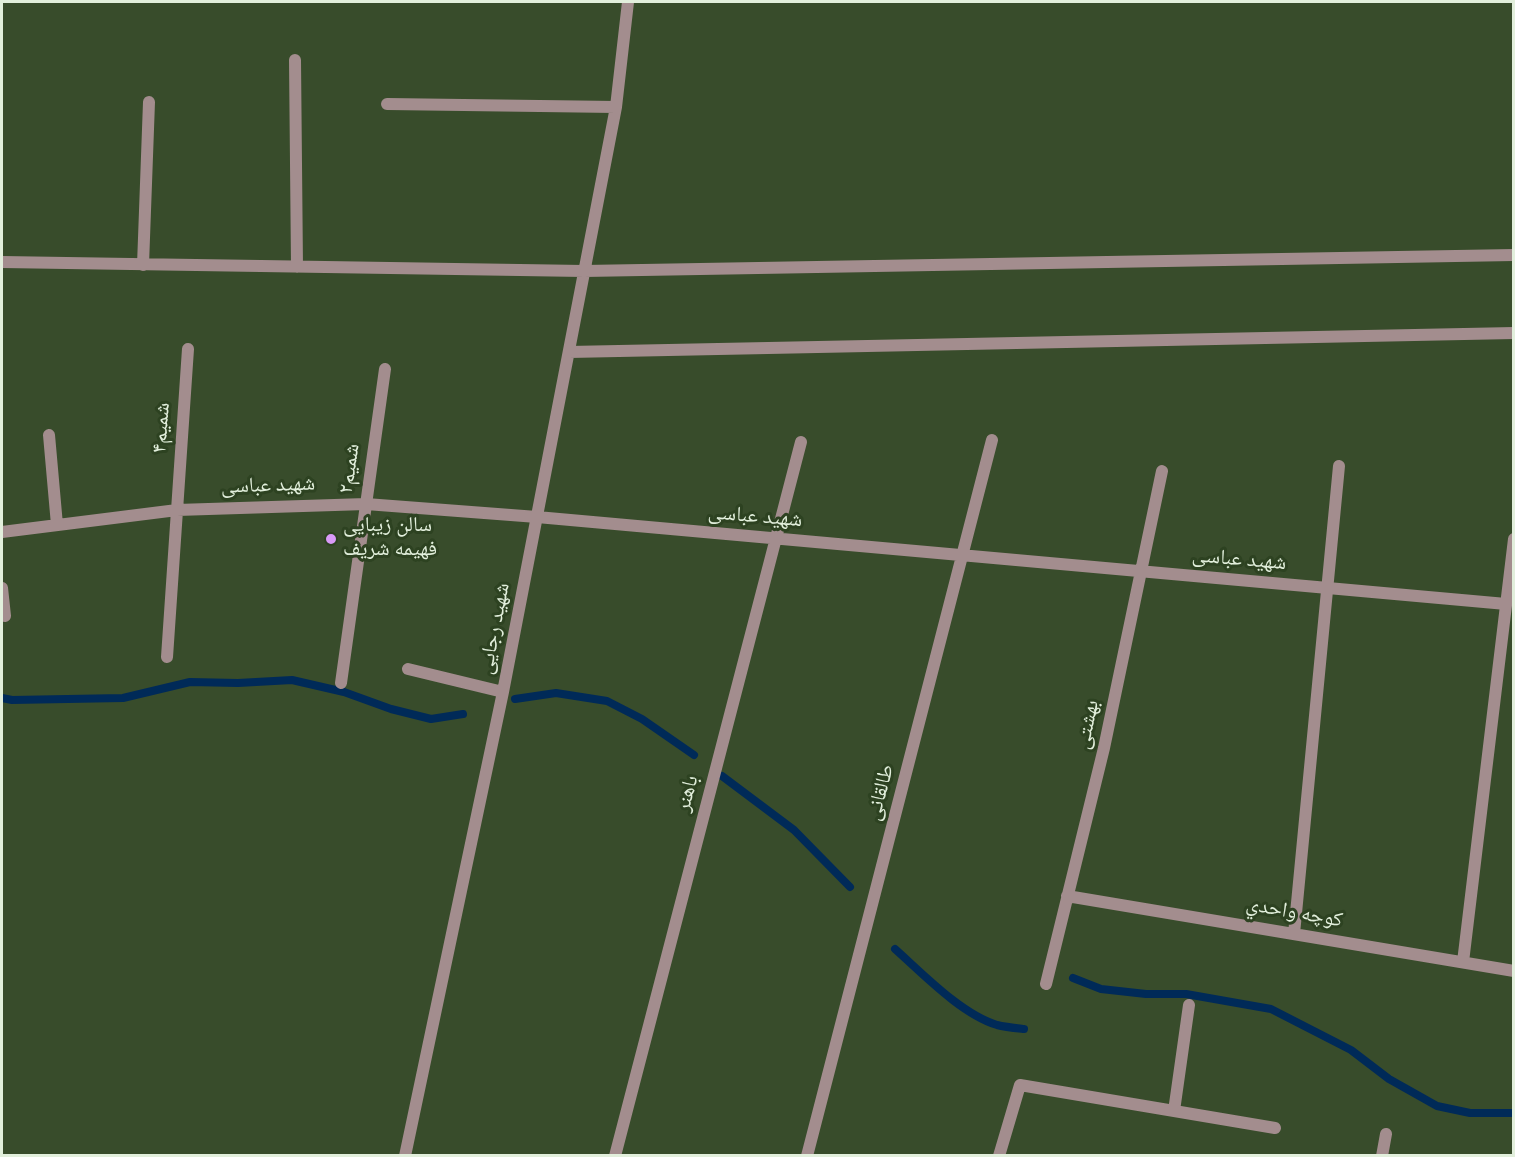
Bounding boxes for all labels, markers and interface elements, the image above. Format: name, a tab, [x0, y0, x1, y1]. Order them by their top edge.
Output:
street label: شمیم۴	[149, 402, 177, 454]
street label: شمیم۲	[335, 442, 367, 496]
street label: شهید عباسی	[220, 473, 316, 501]
street label: شهید عباسی	[707, 501, 803, 535]
place label: سالن زیبایی فهیمه شریف	[343, 514, 437, 564]
marker: سالن زیبایی فهیمه شریف	[324, 532, 338, 546]
street label: شهید عباسی	[1191, 544, 1287, 578]
street label: شهید رجایی	[475, 581, 517, 677]
street label: بهشتی	[1072, 698, 1106, 752]
street label: طالقانی	[862, 762, 902, 824]
street label: باهنر	[672, 773, 706, 815]
street label: كوچه واحدي	[1244, 893, 1344, 935]

